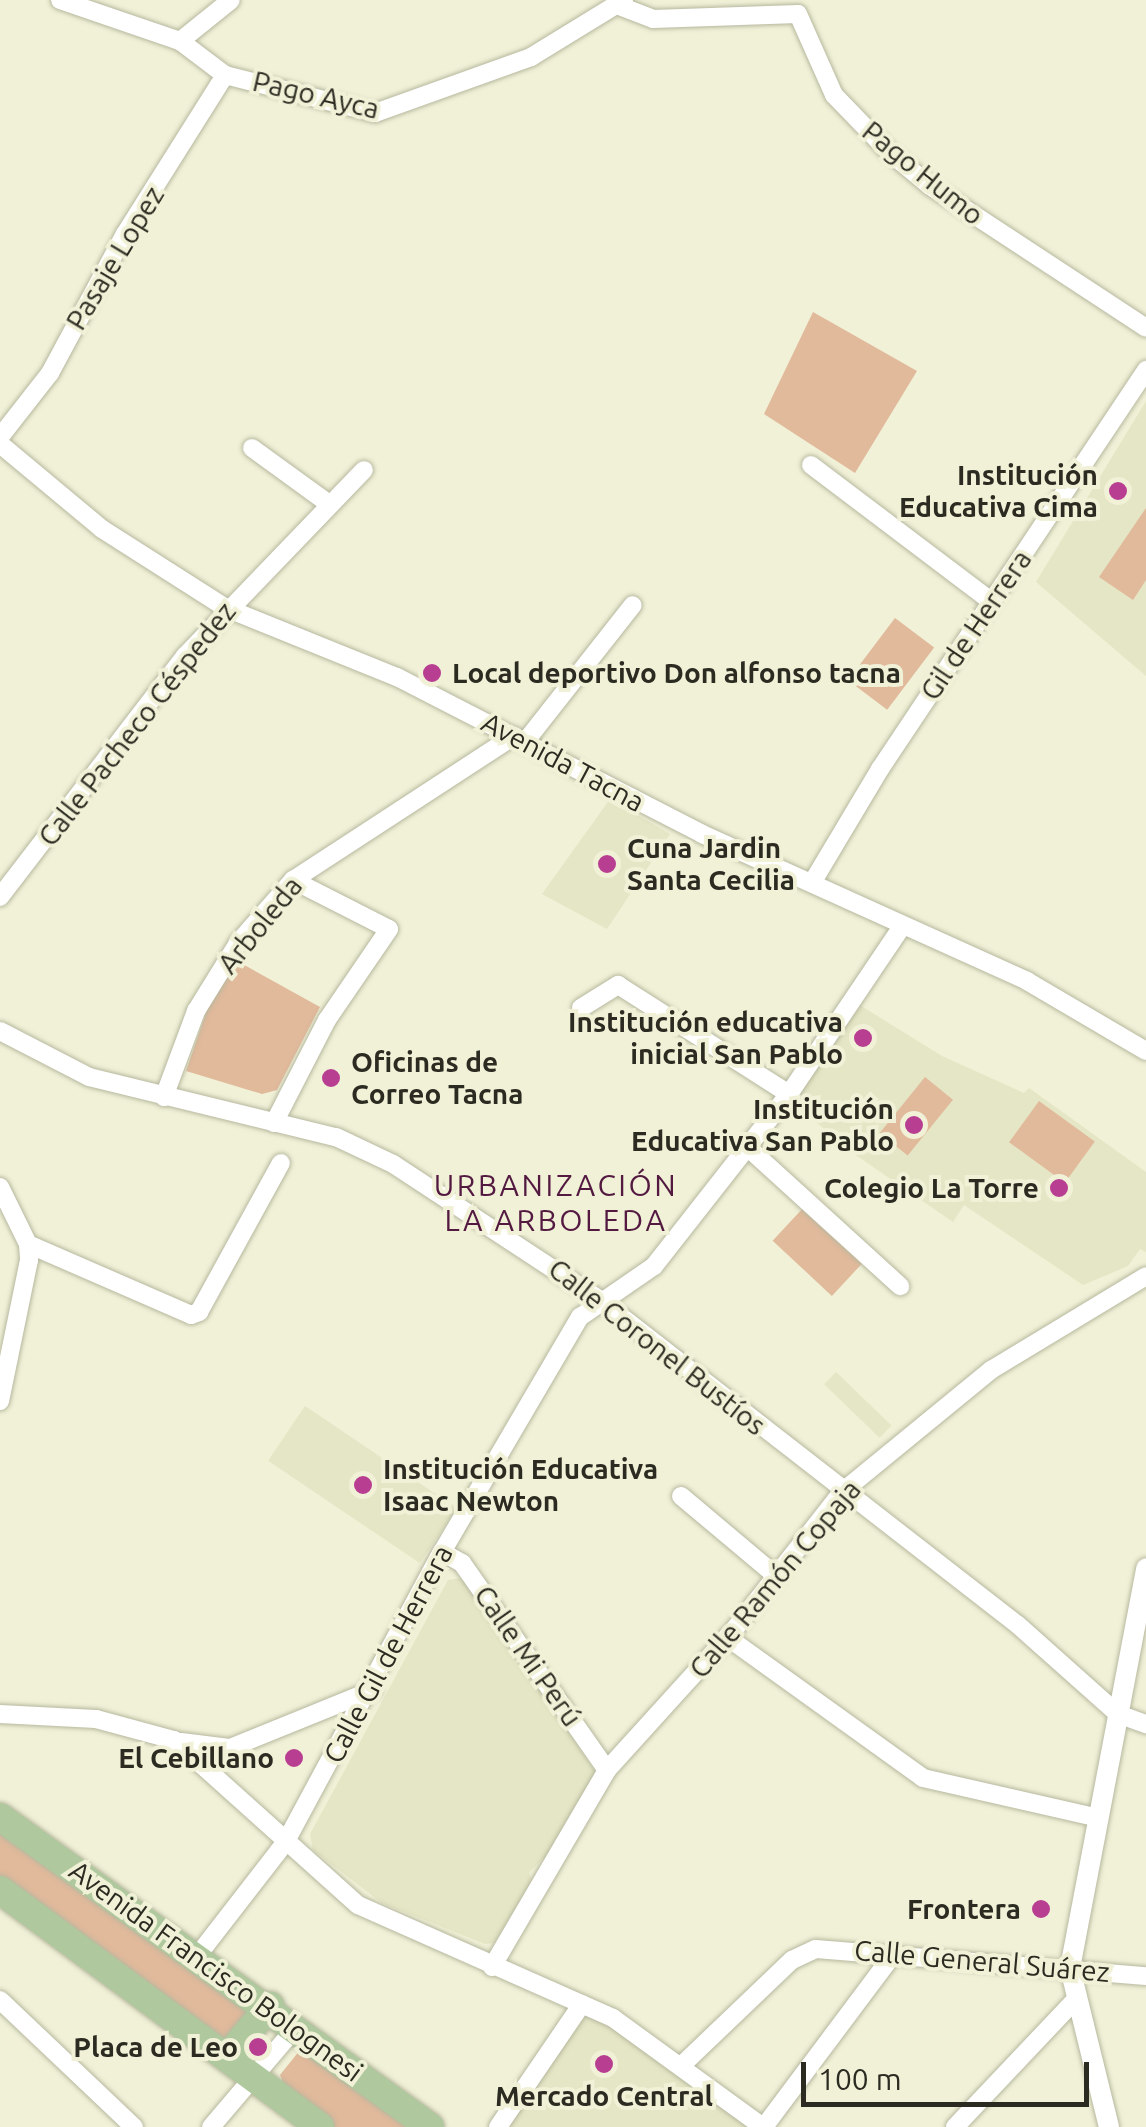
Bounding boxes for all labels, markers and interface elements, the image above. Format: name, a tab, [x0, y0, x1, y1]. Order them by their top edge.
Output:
street label: Pago Ayca	[250, 64, 382, 126]
street label: Pago Humo	[856, 114, 990, 232]
street label: Pasaje Lopez	[59, 180, 171, 336]
place label: Institución Educativa Cima	[899, 458, 1098, 524]
marker: Institución Educativa Cima	[1107, 480, 1129, 502]
street label: Gil de Herrera	[913, 543, 1039, 707]
street label: Calle Pacheco Céspedez	[31, 595, 243, 853]
place label: Local deportivo Don alfonso tacna	[452, 656, 901, 690]
marker: Local deportivo Don alfonso tacna	[421, 662, 443, 684]
street label: Avenida Tacna	[476, 705, 650, 819]
place label: Cuna Jardin Santa Cecilia	[627, 831, 795, 897]
marker: Cuna Jardin Santa Cecilia	[596, 853, 618, 875]
street label: Arboleda	[211, 870, 309, 980]
place label: Institución educativa inicial San Pablo	[568, 1005, 843, 1071]
marker: Institución educativa inicial San Pablo	[852, 1027, 874, 1049]
place label: Oficinas de Correo Tacna	[351, 1045, 523, 1111]
marker: Oficinas de Correo Tacna	[320, 1067, 342, 1089]
place label: Institución Educativa San Pablo	[631, 1092, 894, 1158]
marker: Institución Educativa San Pablo	[903, 1114, 925, 1136]
district label: URBANIZACIÓN LA ARBOLEDA	[434, 1167, 678, 1238]
place label: Colegio La Torre	[824, 1171, 1039, 1205]
marker: Colegio La Torre	[1048, 1177, 1070, 1199]
street label: Calle Coronel Bustíos	[542, 1252, 772, 1442]
place label: Institución Educativa Isaac Newton	[383, 1452, 658, 1518]
street label: Calle Ramón Copaja	[682, 1473, 868, 1685]
marker: Institución Educativa Isaac Newton	[352, 1474, 374, 1496]
street label: Calle Gil de Herrera	[316, 1539, 460, 1769]
street label: Calle Mi Perú	[467, 1579, 589, 1733]
place label: El Cebillano	[118, 1741, 274, 1775]
marker: El Cebillano	[283, 1747, 305, 1769]
street label: Avenida Francisco Bolognesi	[63, 1853, 369, 2089]
place label: Frontera	[907, 1892, 1021, 1926]
marker: Frontera	[1030, 1898, 1052, 1920]
street label: Calle General Suárez	[853, 1933, 1111, 1989]
place label: Placa de Leo	[73, 2030, 238, 2064]
marker: Placa de Leo	[247, 2036, 269, 2058]
scale bar	[806, 2042, 1094, 2104]
marker: Mercado Central	[593, 2053, 615, 2075]
text: 100 m	[818, 2062, 902, 2096]
place label: Mercado Central	[495, 2079, 713, 2113]

